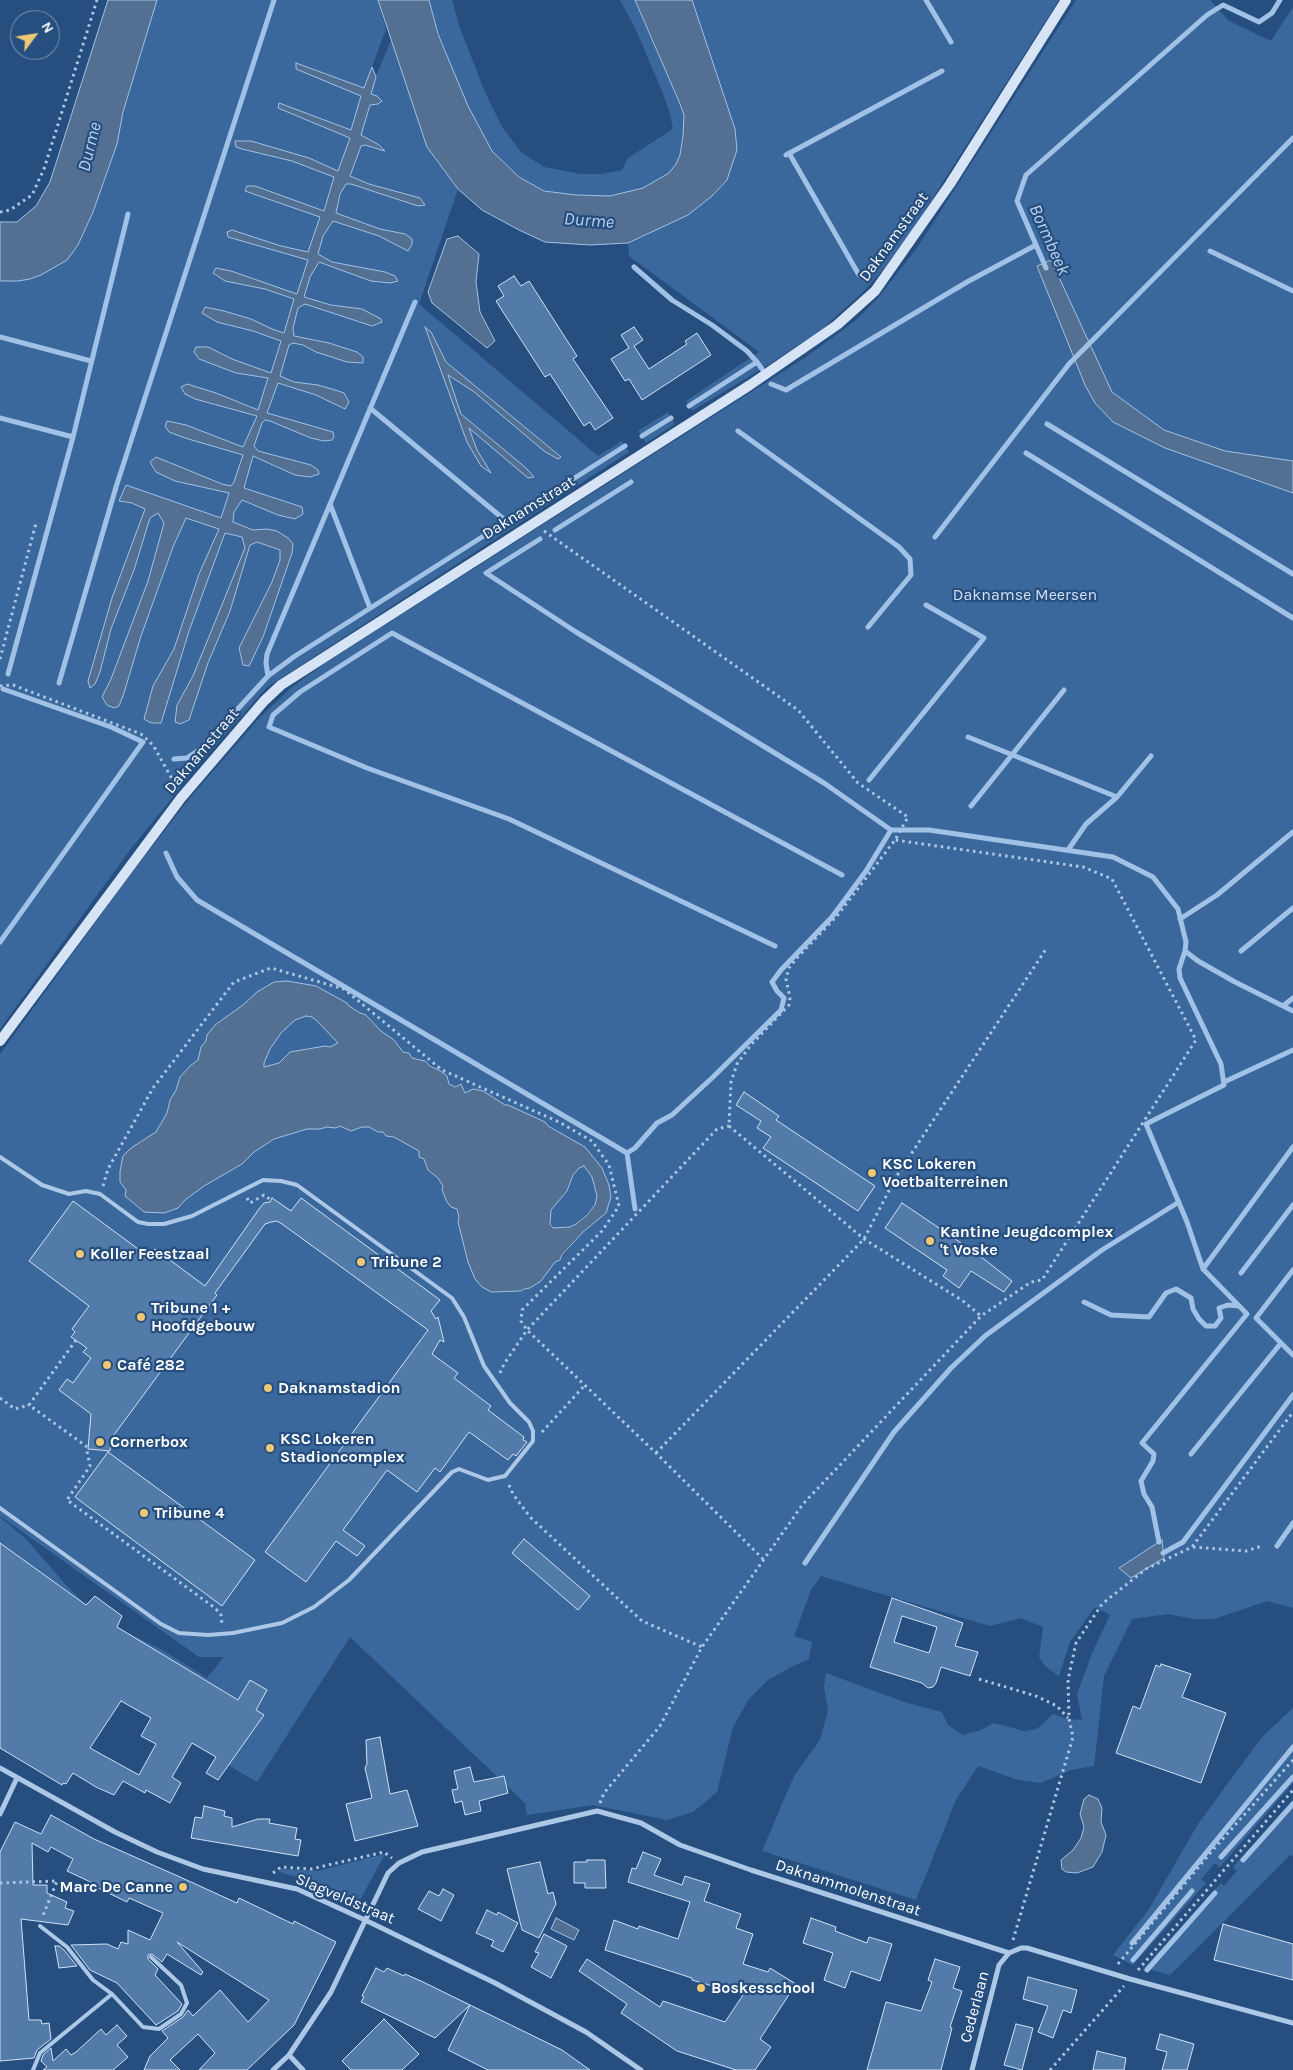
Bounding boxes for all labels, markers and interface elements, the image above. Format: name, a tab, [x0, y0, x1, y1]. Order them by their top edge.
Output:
north arrow	[10, 10, 60, 60]
text: N	[38, 19, 57, 36]
water label: Durme	[73, 120, 107, 174]
street label: Daknamstraat	[855, 189, 933, 285]
water label: Bormbeek	[1024, 201, 1074, 279]
water label: Durme	[563, 208, 615, 234]
street label: Daknamstraat	[479, 472, 579, 544]
park label: Daknamse Meersen	[953, 585, 1097, 605]
street label: Daknamstraat	[161, 704, 243, 798]
place label: KSC Lokeren Voetbalterreinen	[882, 1154, 1008, 1192]
marker: KSC Lokeren Voetbalterreinen	[866, 1167, 878, 1179]
place label: Kantine Jeugdcomplex 't Voske	[940, 1222, 1113, 1260]
marker: Kantine Jeugdcomplex 't Voske	[924, 1235, 936, 1247]
place label: Koller Feestzaal	[90, 1244, 210, 1264]
marker: Koller Feestzaal	[74, 1248, 86, 1260]
place label: Tribune 2	[371, 1252, 442, 1272]
marker: Tribune 2	[355, 1256, 367, 1268]
place label: Tribune 1 + Hoofdgebouw	[151, 1298, 255, 1336]
marker: Tribune 1 + Hoofdgebouw	[135, 1311, 147, 1323]
place label: Café 282	[117, 1355, 185, 1375]
marker: Café 282	[101, 1359, 113, 1371]
place label: Daknamstadion	[278, 1378, 401, 1398]
marker: Daknamstadion	[262, 1382, 274, 1394]
place label: KSC Lokeren Stadioncomplex	[280, 1429, 405, 1467]
place label: Cornerbox	[110, 1432, 188, 1452]
marker: Cornerbox	[94, 1436, 106, 1448]
marker: KSC Lokeren Stadioncomplex	[264, 1442, 276, 1454]
place label: Tribune 4	[154, 1503, 225, 1523]
marker: Tribune 4	[138, 1507, 150, 1519]
street label: Daknammolenstraat	[773, 1855, 923, 1921]
street label: Slagveldstraat	[292, 1869, 398, 1929]
place label: Marc De Canne	[59, 1877, 173, 1897]
marker: Marc De Canne	[177, 1881, 189, 1893]
street label: Cederlaan	[956, 1969, 994, 2045]
place label: Boskesschool	[711, 1978, 815, 1998]
marker: Boskesschool	[695, 1982, 707, 1994]

